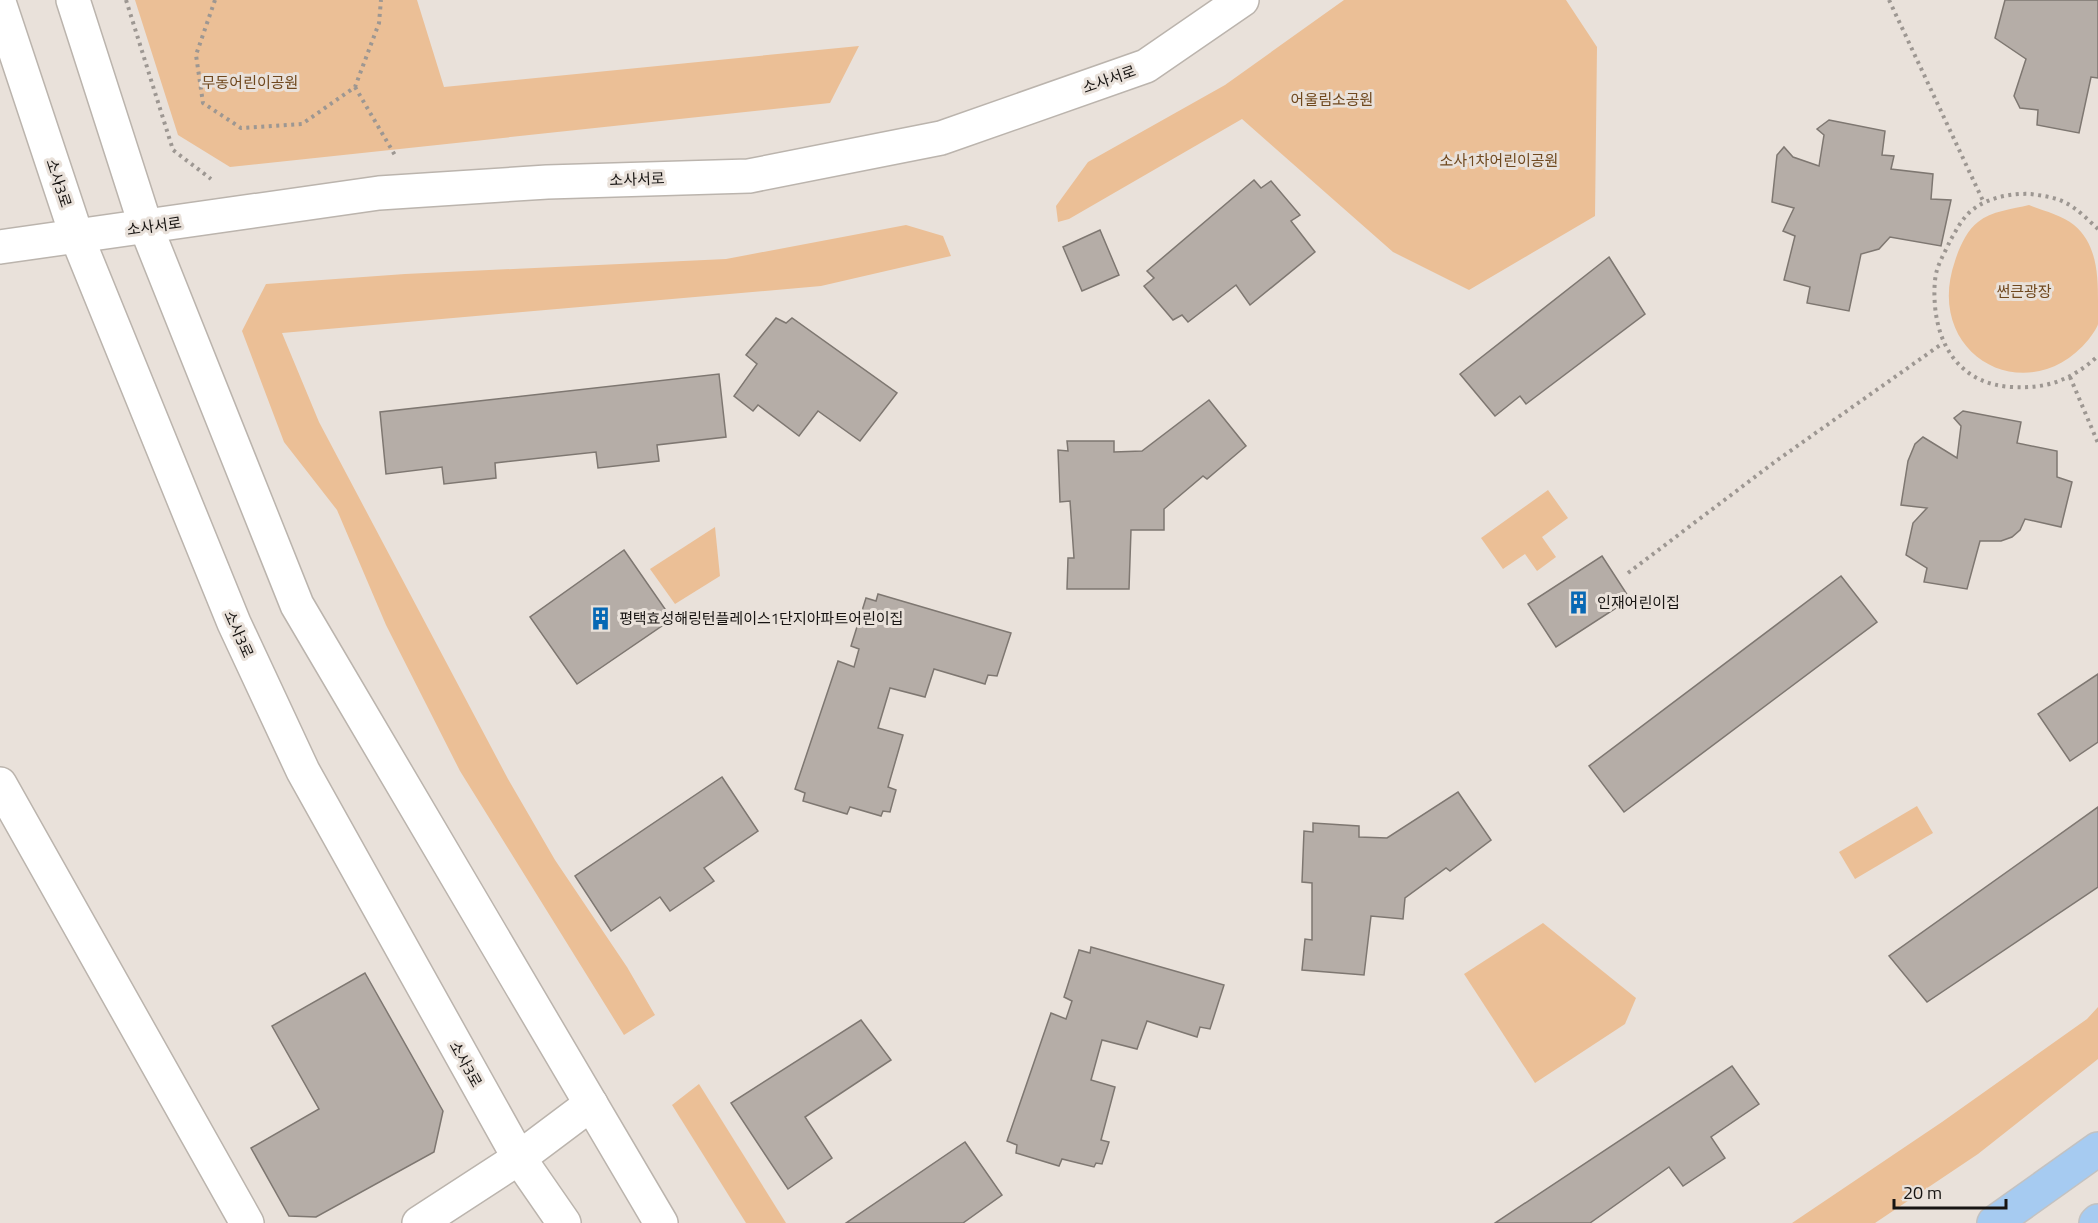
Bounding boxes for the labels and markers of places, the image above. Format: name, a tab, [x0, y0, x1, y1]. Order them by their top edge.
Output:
building icon: 인재어린이집	[1566, 589, 1592, 615]
place label: 인재어린이집	[1597, 591, 1680, 614]
building icon: 평택효성해링턴플레이스1단지아파트어린이집	[588, 605, 614, 631]
place label: 평택효성해링턴플레이스1단지아파트어린이집	[619, 607, 903, 630]

